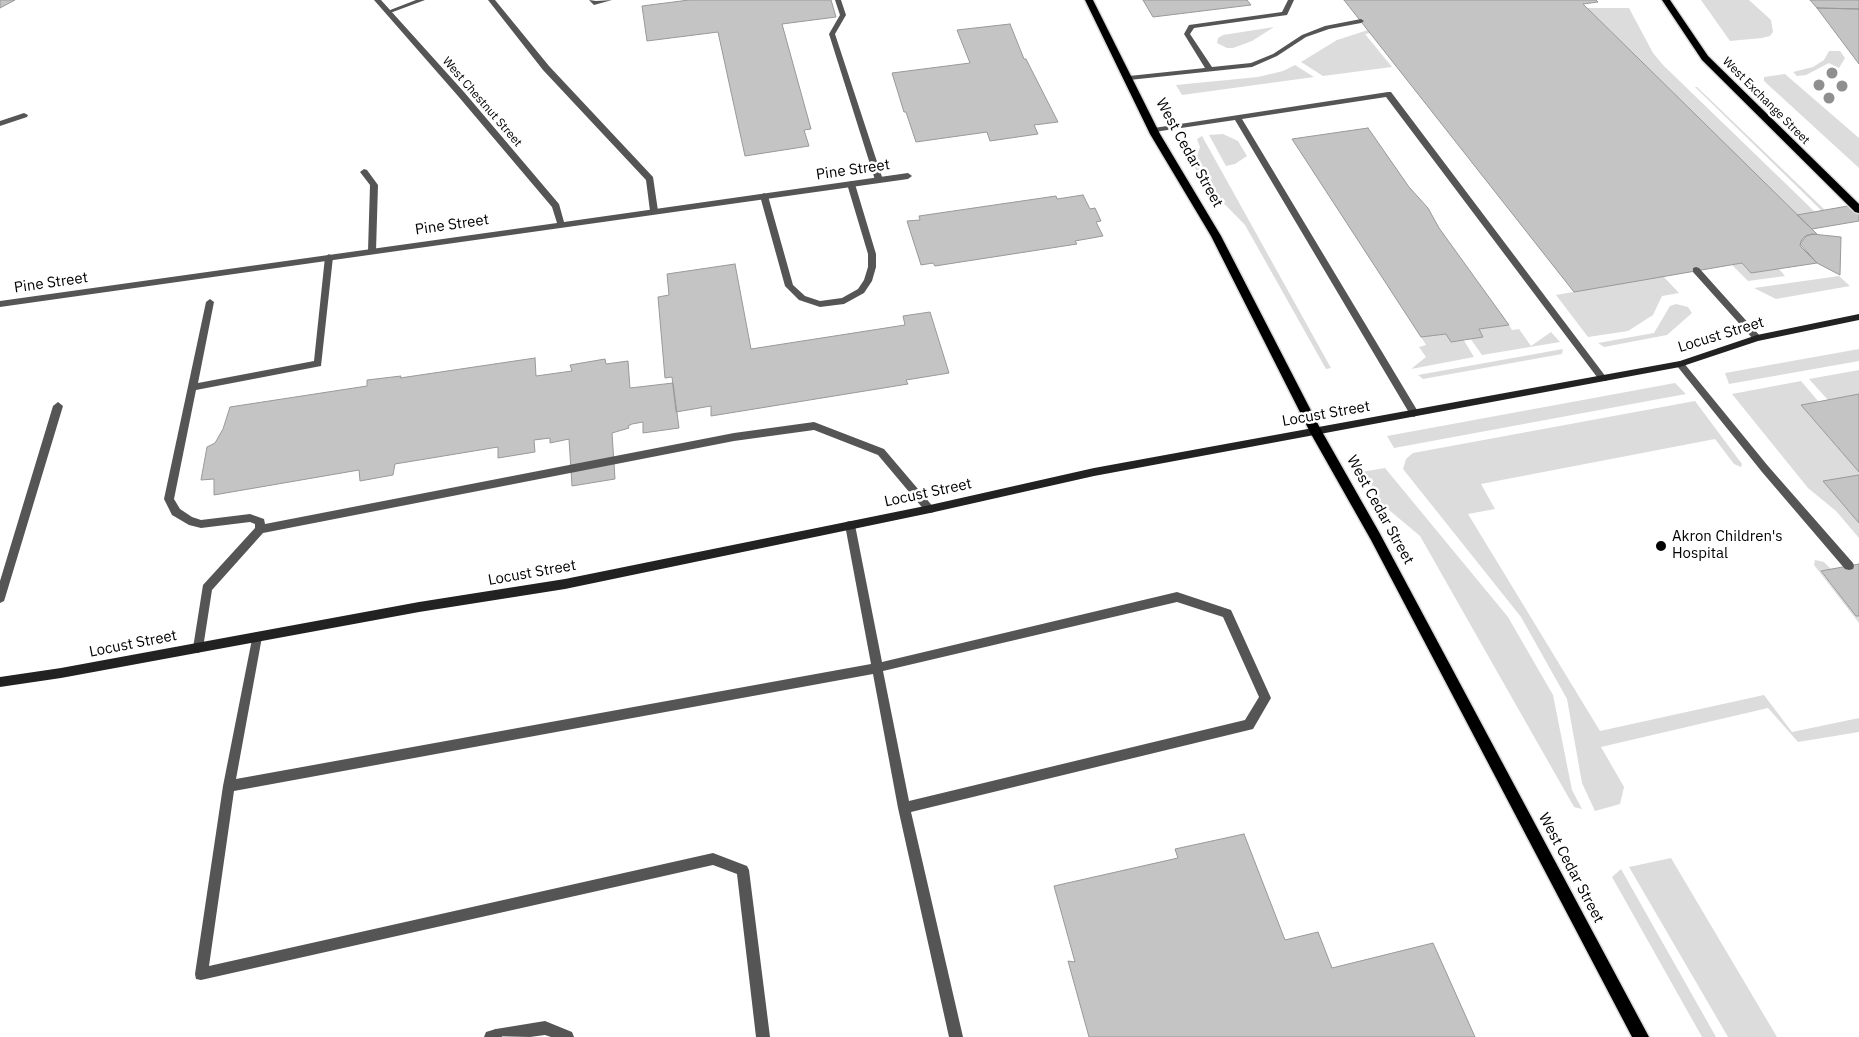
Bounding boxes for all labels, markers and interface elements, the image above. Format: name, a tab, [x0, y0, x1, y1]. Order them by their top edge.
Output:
street label: West Chestnut Street	[439, 54, 525, 150]
street label: West Exchange Street	[1719, 54, 1813, 148]
street label: West Cedar Street	[1152, 95, 1226, 211]
street label: Pine Street	[815, 156, 891, 184]
street label: Pine Street	[414, 211, 490, 239]
street label: Pine Street	[13, 269, 89, 297]
street label: Locust Street	[1676, 313, 1766, 357]
street label: Locust Street	[1281, 397, 1371, 431]
street label: West Cedar Street	[1343, 452, 1417, 568]
street label: Locust Street	[883, 475, 973, 511]
place label: Akron Children's Hospital	[1672, 528, 1783, 563]
marker: Akron Children's Hospital	[1654, 539, 1668, 553]
street label: Locust Street	[487, 556, 577, 590]
street label: Locust Street	[88, 627, 178, 661]
street label: West Cedar Street	[1534, 810, 1608, 926]

